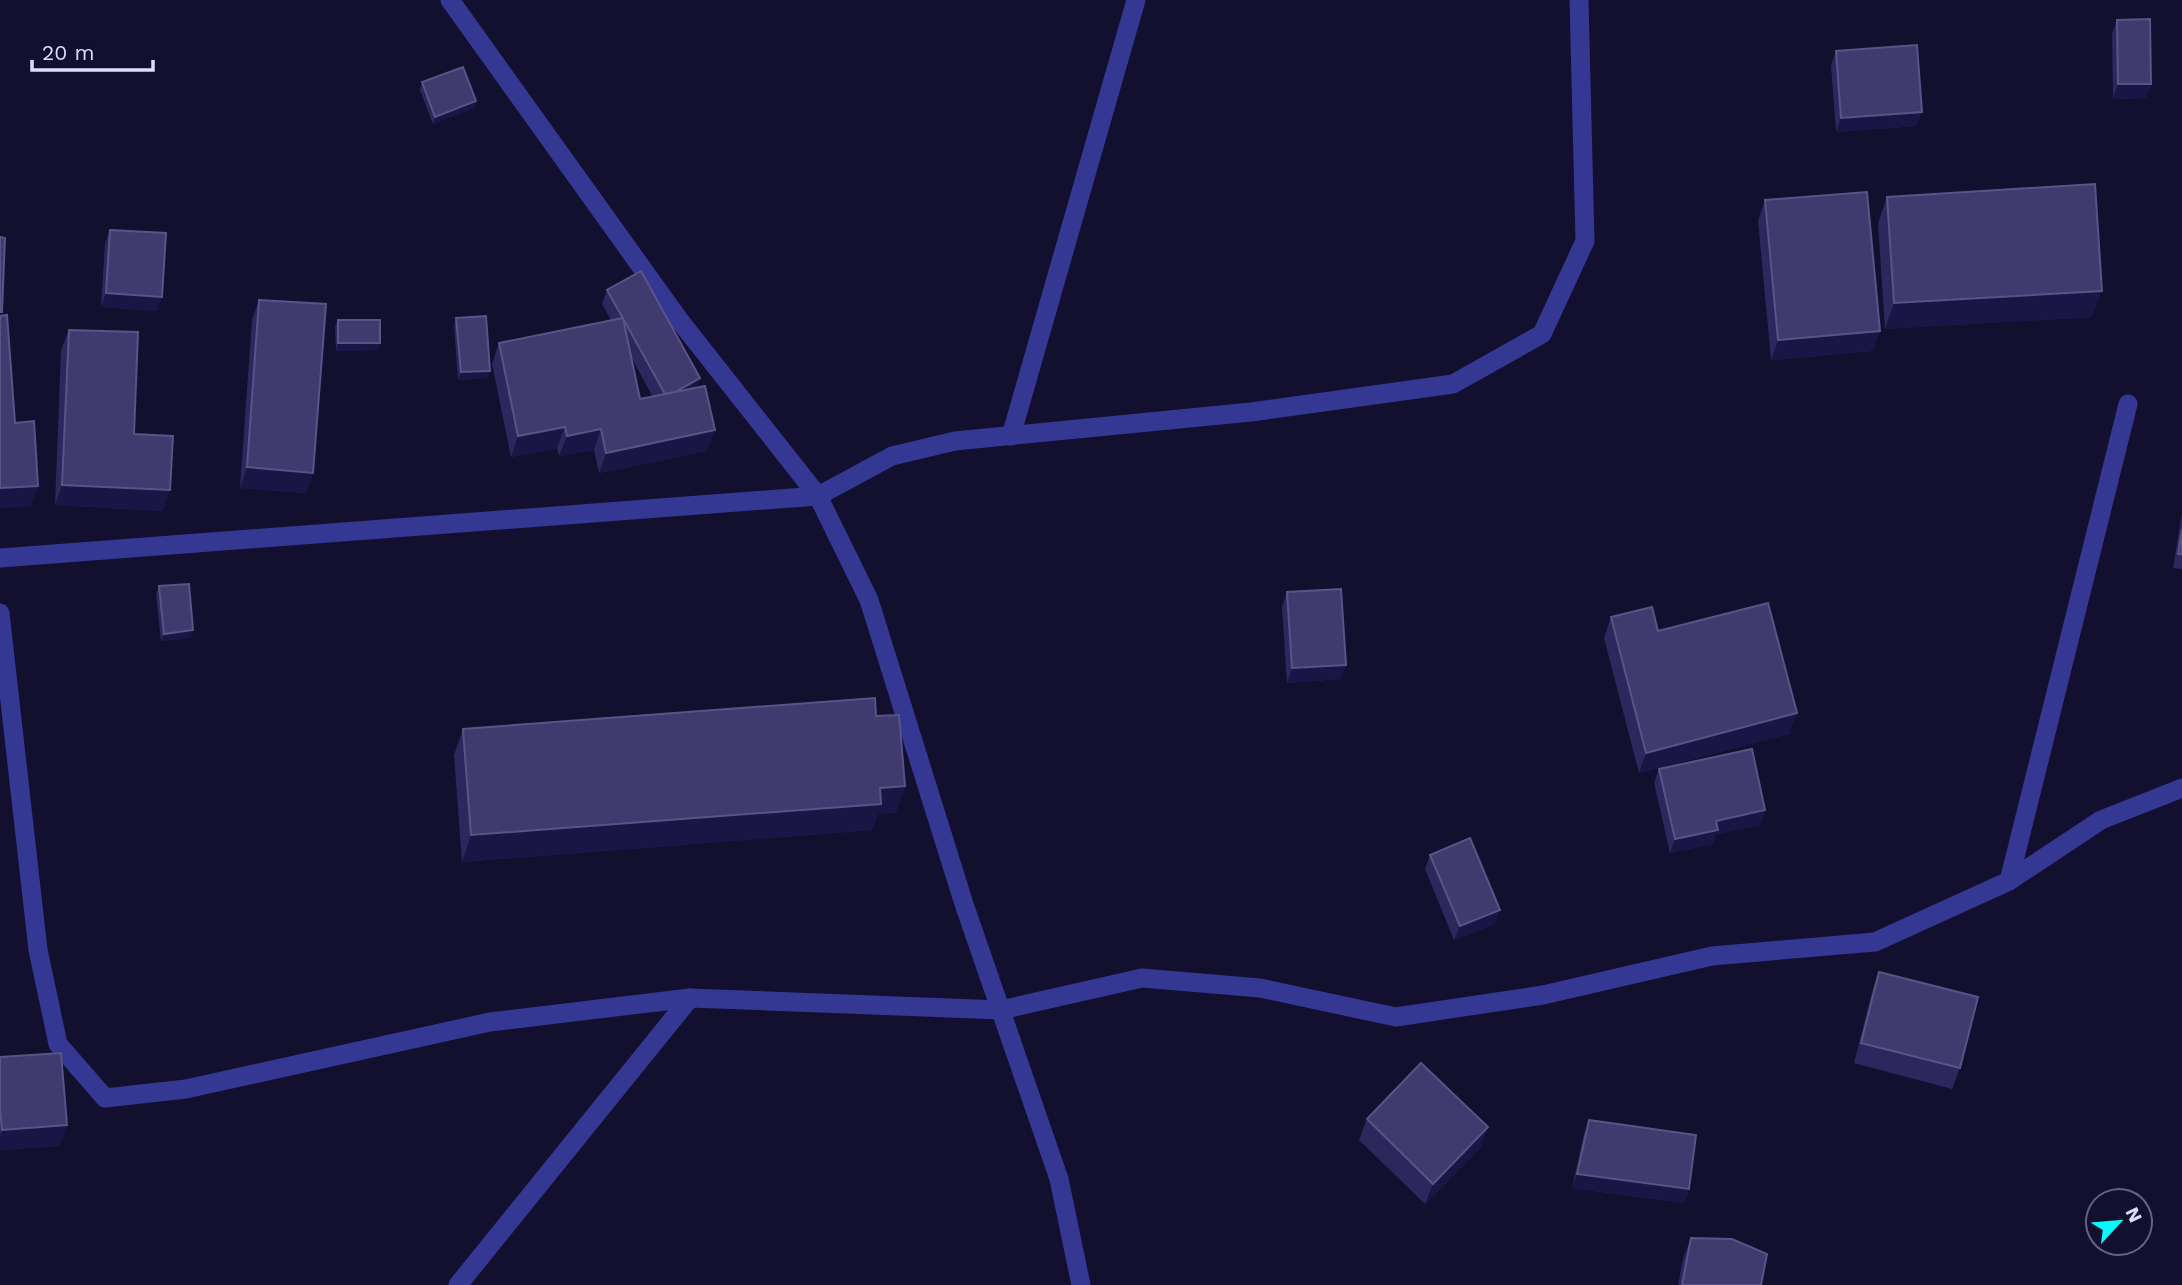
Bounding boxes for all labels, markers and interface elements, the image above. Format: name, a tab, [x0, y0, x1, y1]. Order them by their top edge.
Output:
scale bar	[32, 28, 152, 72]
text: 20 m	[42, 40, 94, 65]
north arrow	[2084, 1187, 2154, 1257]
text: N	[2120, 1203, 2147, 1226]

